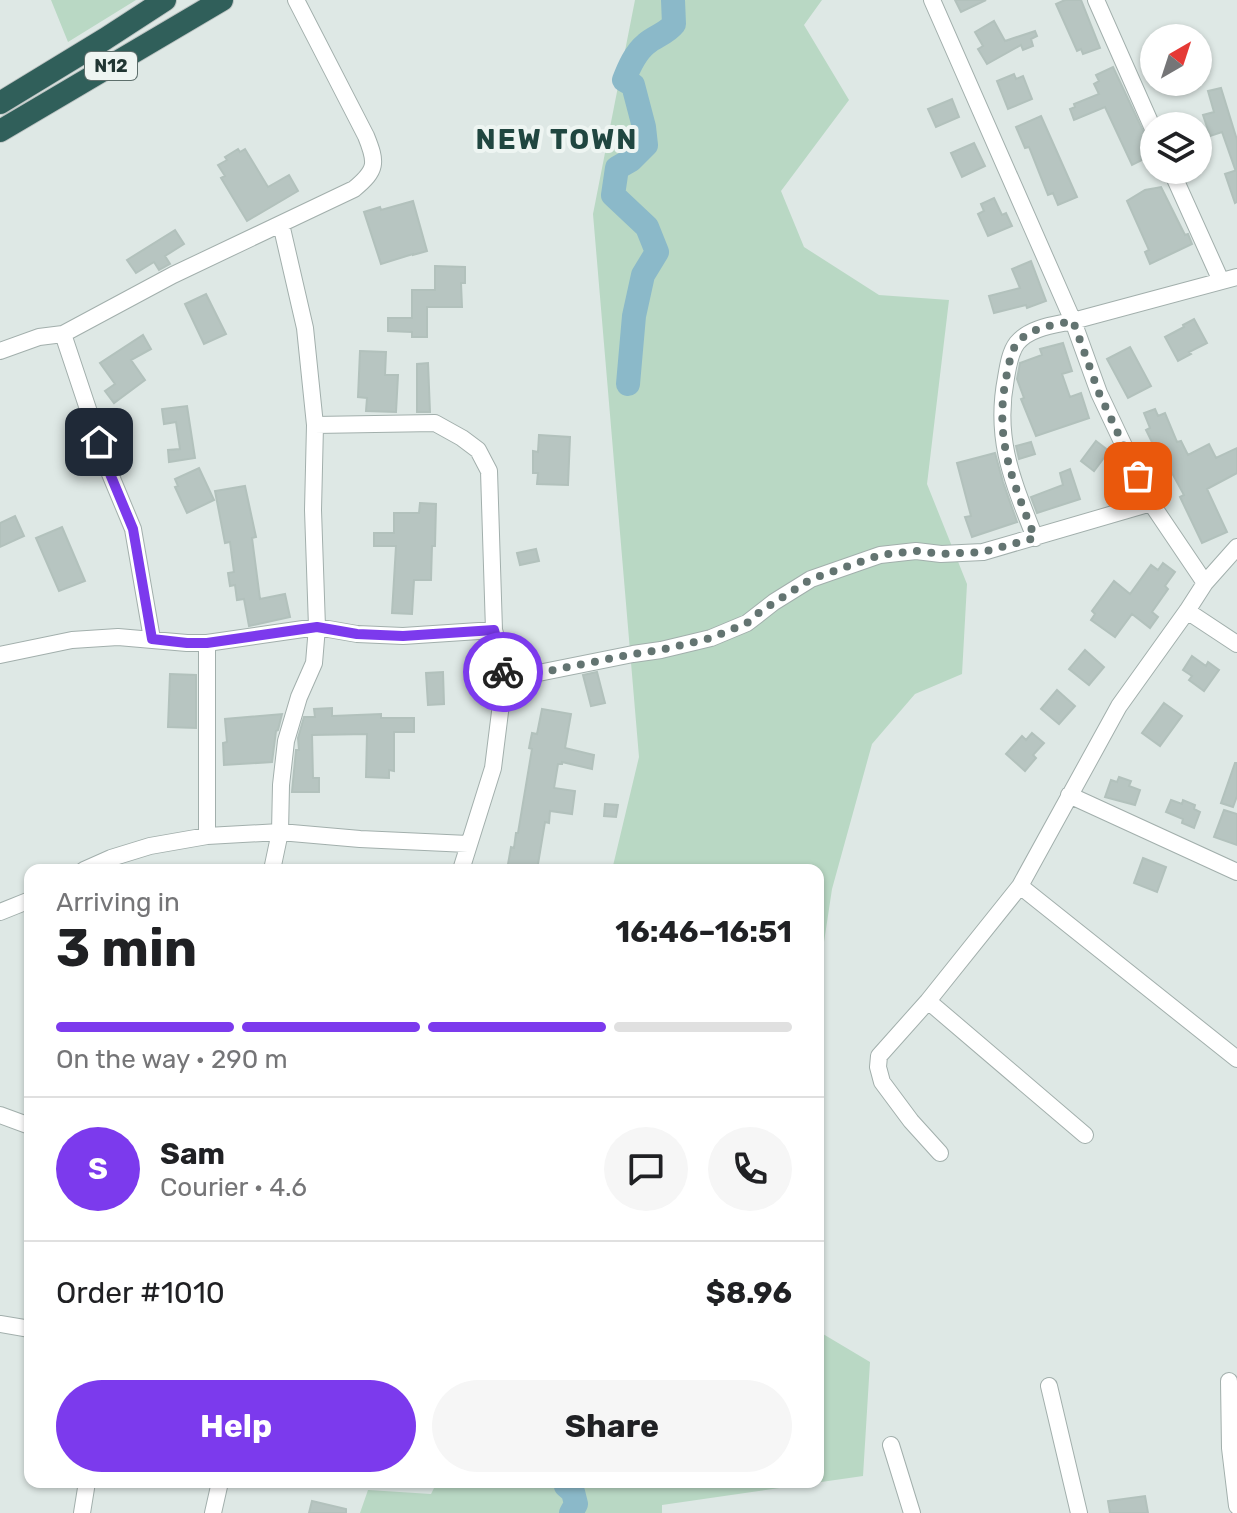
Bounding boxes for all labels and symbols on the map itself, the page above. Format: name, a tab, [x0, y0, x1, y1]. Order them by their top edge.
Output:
north arrow	[1140, 24, 1212, 96]
road number: N12	[85, 52, 137, 80]
district label: NEW TOWN	[476, 123, 638, 156]
pin	[65, 408, 133, 476]
pin	[1104, 442, 1172, 510]
courier	[463, 632, 543, 712]

